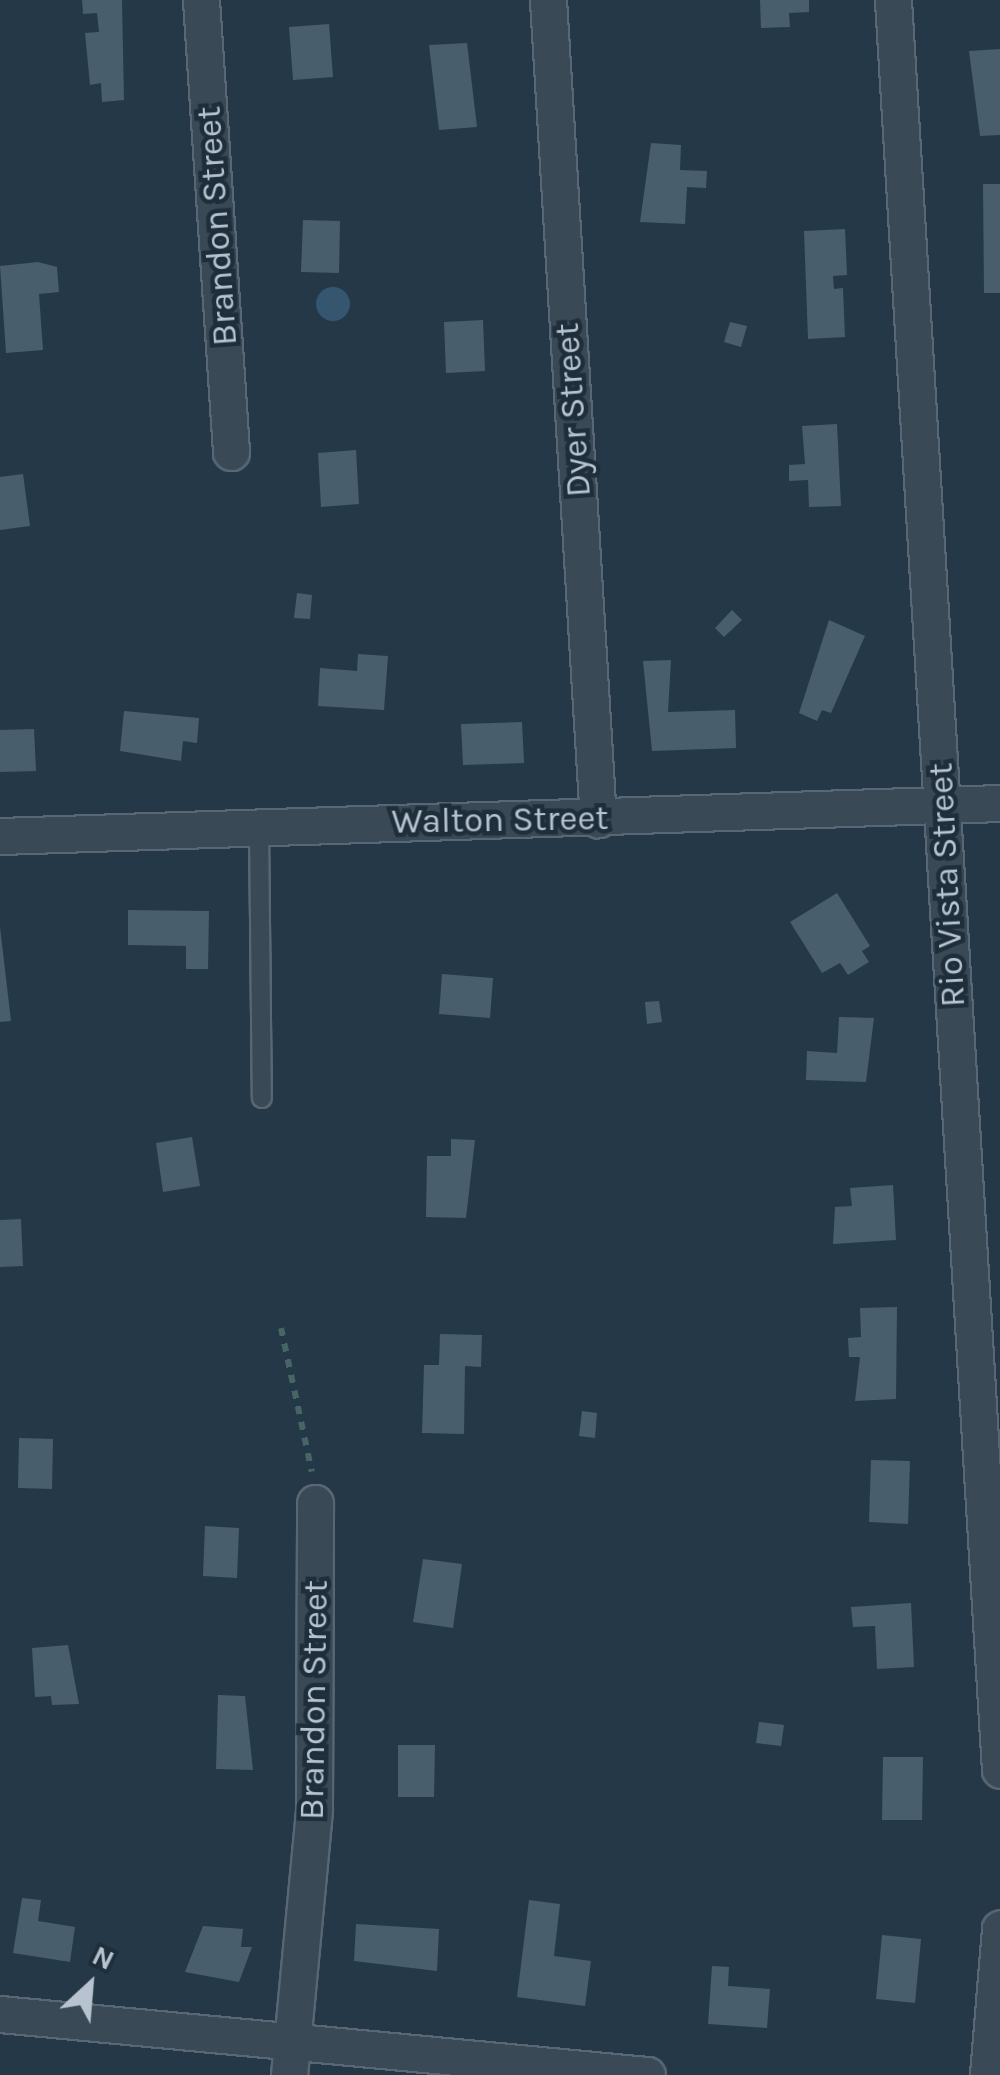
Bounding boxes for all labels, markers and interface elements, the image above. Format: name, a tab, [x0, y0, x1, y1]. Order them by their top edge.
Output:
street label: Brandon Street	[188, 105, 246, 347]
street label: Dyer Street	[546, 322, 600, 498]
street label: Rio Vista Street	[920, 762, 974, 1008]
street label: Walton Street	[391, 797, 609, 843]
street label: Brandon Street	[291, 1580, 337, 1820]
north arrow	[40, 1935, 140, 2035]
text: N	[87, 1938, 120, 1977]

